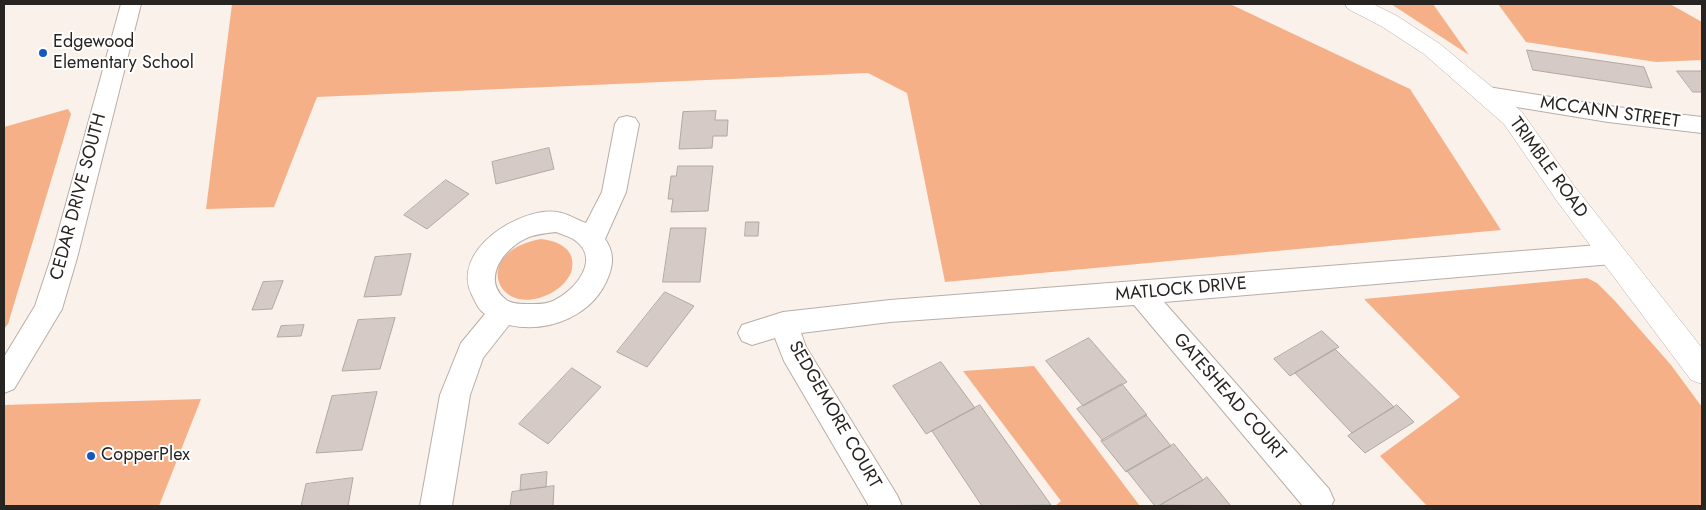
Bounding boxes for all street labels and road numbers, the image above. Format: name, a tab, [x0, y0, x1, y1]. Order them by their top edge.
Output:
street label: MCCANN STREET	[1539, 93, 1681, 133]
street label: CEDAR DRIVE SOUTH	[46, 111, 112, 283]
street label: TRIMBLE ROAD	[1504, 114, 1592, 222]
street label: MATLOCK DRIVE	[1114, 273, 1248, 307]
street label: GATESHEAD COURT	[1168, 329, 1290, 465]
street label: SEDGEMORE COURT	[783, 338, 885, 492]

